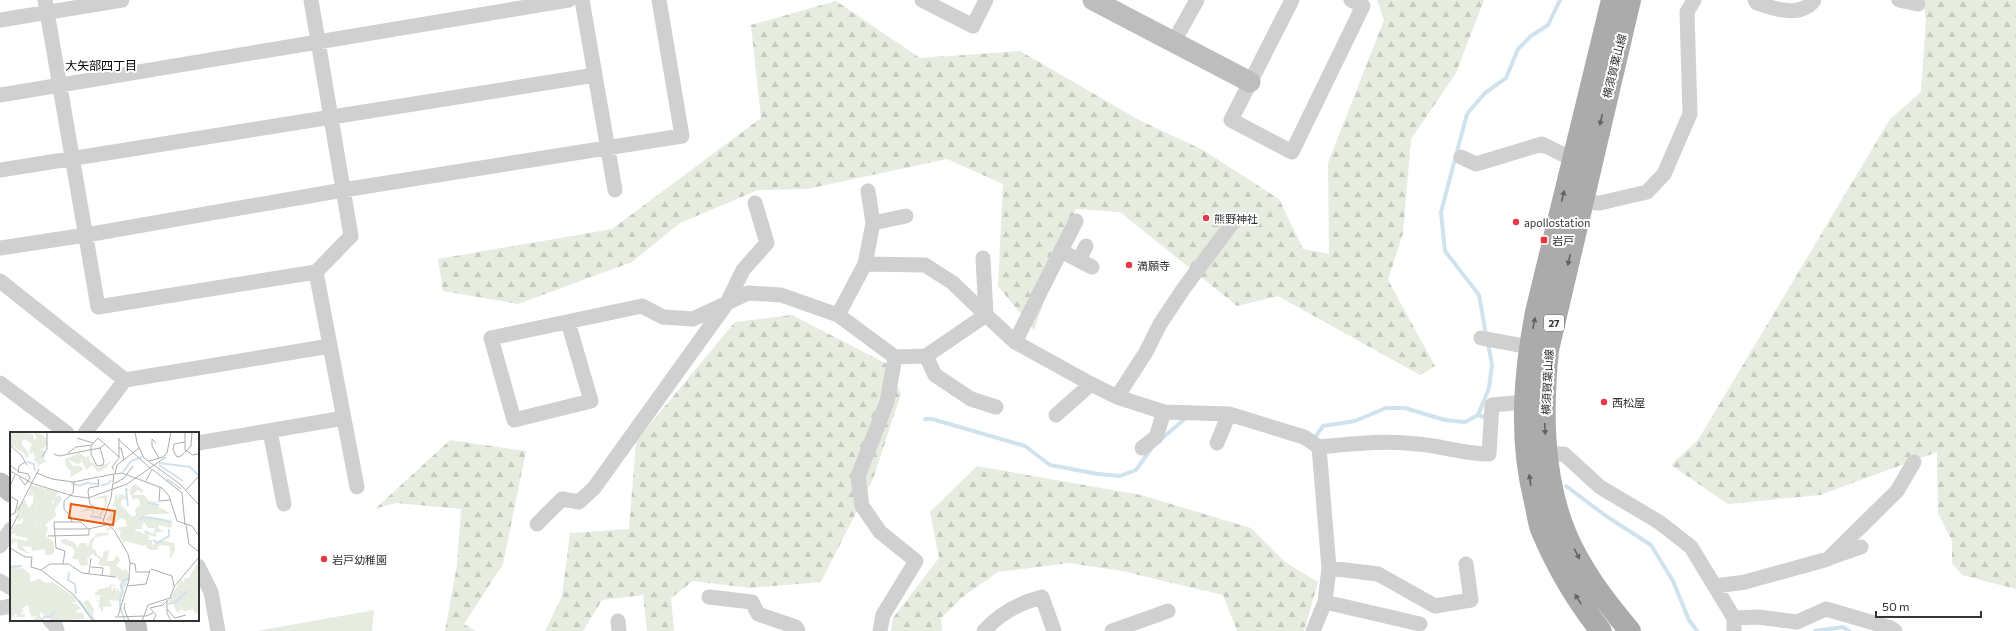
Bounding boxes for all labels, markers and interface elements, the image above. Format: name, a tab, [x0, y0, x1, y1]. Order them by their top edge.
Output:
street label: 横須賀葉山線	[1600, 32, 1628, 100]
district label: 大矢部四丁目	[65, 58, 137, 72]
one-way arrow	[1598, 113, 1604, 126]
one-way arrow	[1560, 190, 1566, 202]
place label: 熊野神社	[1214, 212, 1258, 225]
marker: 熊野神社	[1201, 213, 1211, 223]
place label: apollostation	[1524, 216, 1590, 229]
marker: apollostation	[1511, 217, 1521, 227]
place label: 岩戸	[1552, 234, 1574, 247]
marker: 岩戸	[1539, 235, 1549, 245]
one-way arrow	[1565, 254, 1571, 266]
place label: 満願寺	[1137, 259, 1170, 272]
marker: 満願寺	[1124, 260, 1134, 270]
road number: 27	[1544, 315, 1564, 331]
one-way arrow	[1531, 317, 1537, 329]
street label: 横須賀葉山線	[1539, 349, 1555, 415]
place label: 西松屋	[1612, 396, 1645, 409]
marker: 西松屋	[1599, 397, 1609, 407]
one-way arrow	[1542, 423, 1549, 435]
inset map	[10, 432, 199, 621]
one-way arrow	[1527, 474, 1533, 486]
one-way arrow	[1573, 548, 1580, 560]
place label: 岩戸幼稚園	[332, 553, 387, 566]
marker: 岩戸幼稚園	[319, 554, 329, 564]
one-way arrow	[1575, 593, 1582, 605]
scale bar	[1876, 593, 1981, 619]
text: 50 m	[1882, 599, 1910, 613]

